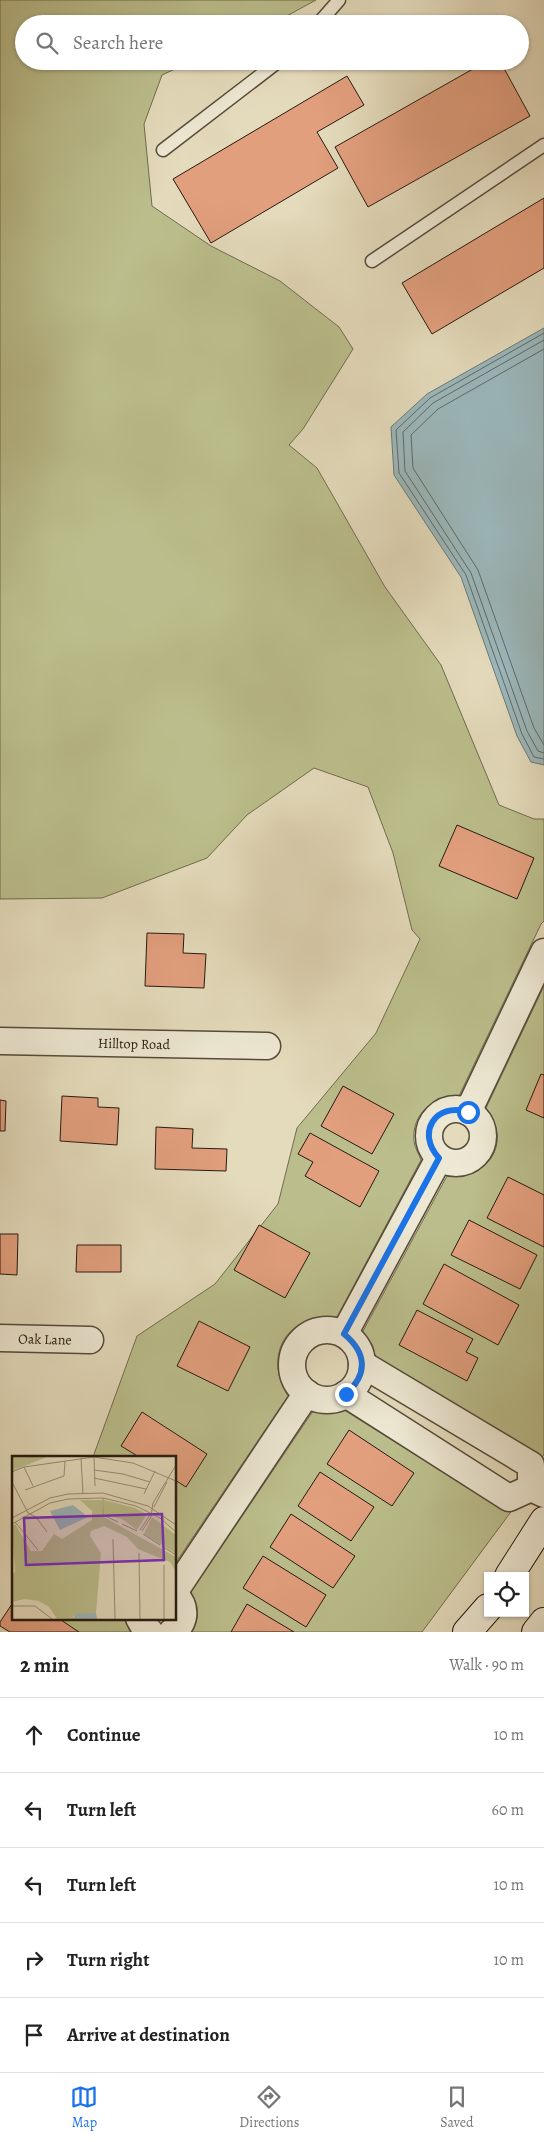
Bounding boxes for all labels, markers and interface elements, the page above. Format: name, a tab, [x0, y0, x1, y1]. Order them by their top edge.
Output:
search box	[15, 15, 529, 70]
icon: search	[33, 29, 61, 57]
text: Search here	[73, 30, 163, 56]
street label: Hilltop Road	[98, 1033, 171, 1054]
route start	[457, 1101, 480, 1124]
street label: Oak Lane	[18, 1329, 72, 1349]
route end	[335, 1383, 358, 1406]
inset map	[12, 1456, 176, 1620]
map controls	[484, 1572, 529, 1617]
button: locate	[484, 1572, 529, 1617]
text: 2 min	[20, 1651, 69, 1679]
text: Walk · 90 m	[449, 1654, 524, 1676]
icon: ahead	[20, 1721, 48, 1749]
text: Continue	[67, 1722, 141, 1748]
text: 10 m	[494, 1724, 524, 1746]
icon: left	[20, 1796, 48, 1824]
text: Turn left	[67, 1797, 136, 1823]
text: 60 m	[492, 1799, 524, 1821]
icon: left	[20, 1871, 48, 1899]
text: Turn left	[67, 1872, 136, 1898]
text: 10 m	[494, 1874, 524, 1896]
icon: right	[20, 1946, 48, 1974]
text: Turn right	[67, 1947, 149, 1973]
text: 10 m	[494, 1949, 524, 1971]
icon: arrive	[20, 2021, 48, 2049]
text: Arrive at destination	[67, 2022, 230, 2048]
tab: Map	[70, 2083, 98, 2132]
tab: Directions	[239, 2083, 299, 2132]
tab: Saved	[440, 2083, 474, 2132]

